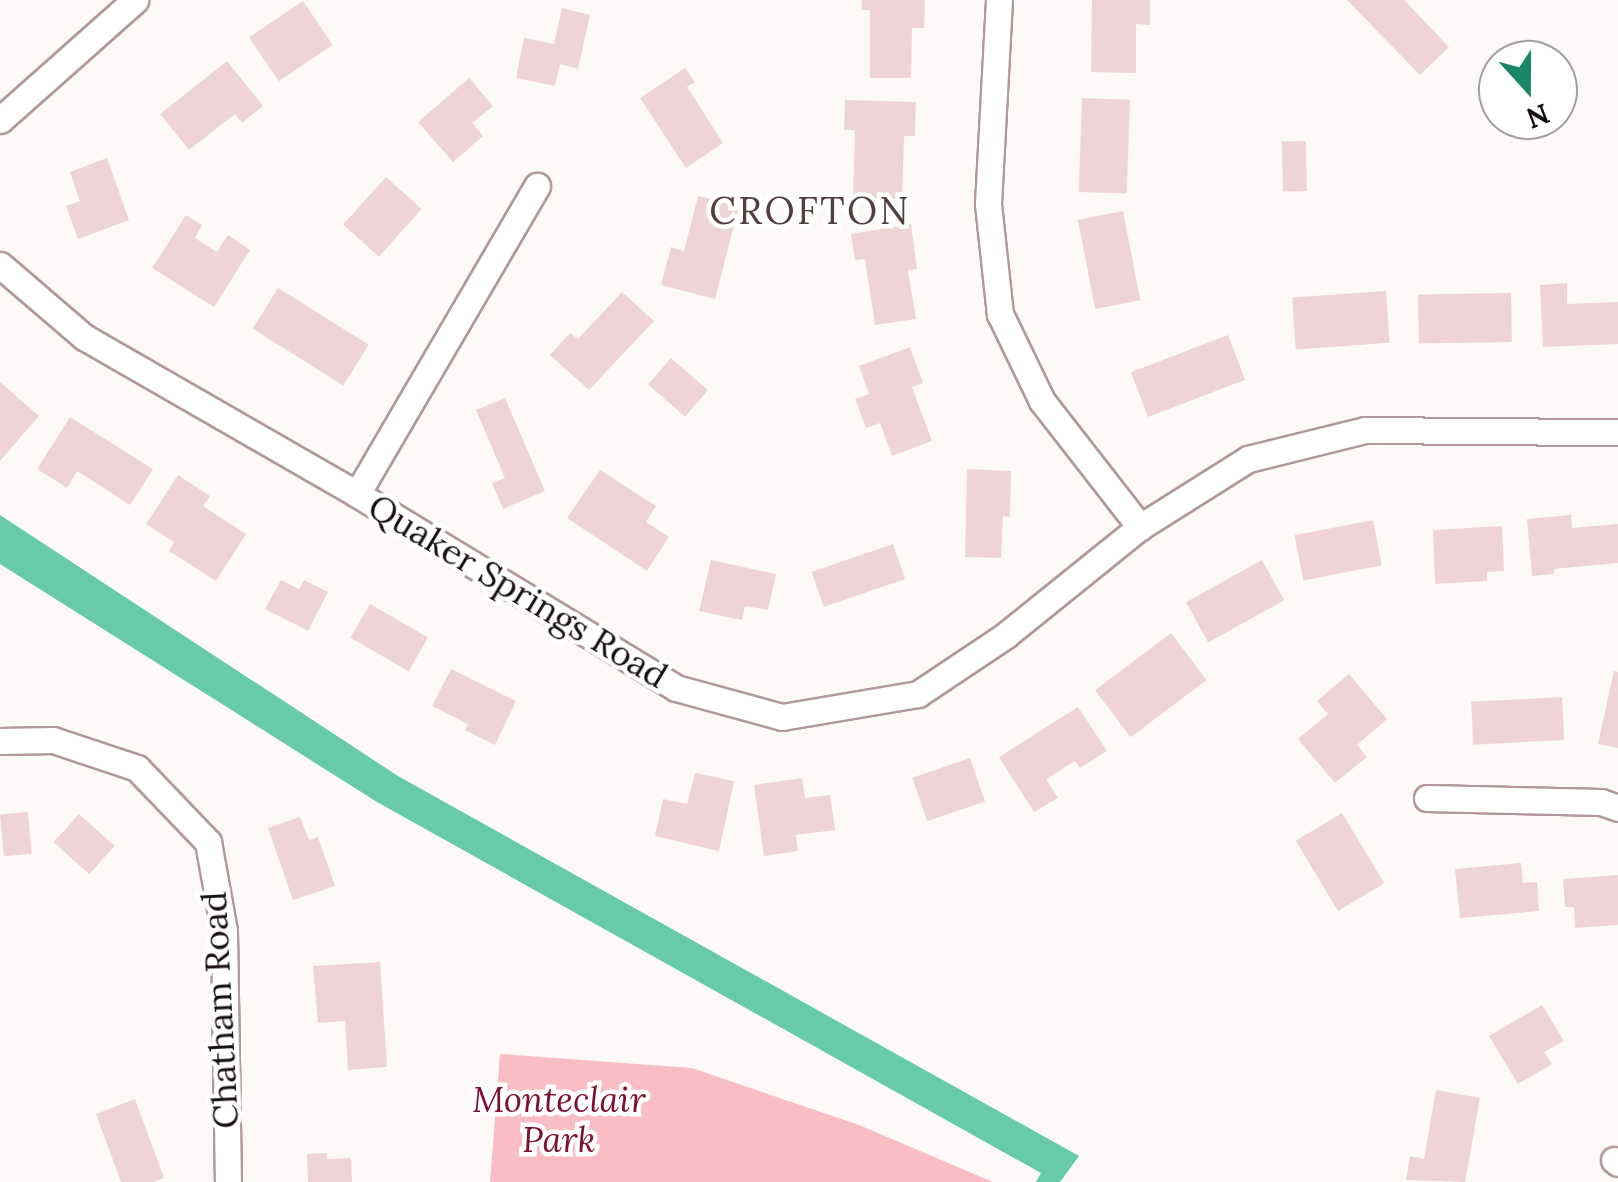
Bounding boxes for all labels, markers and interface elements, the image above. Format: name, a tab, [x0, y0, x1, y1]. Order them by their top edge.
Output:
north arrow	[1478, 40, 1578, 140]
text: N	[1521, 95, 1555, 137]
district label: CROFTON	[709, 188, 911, 234]
street label: Quaker Springs Road	[361, 485, 675, 697]
street label: Chatham Road	[193, 890, 247, 1130]
park label: Monteclair Park	[472, 1079, 646, 1161]

